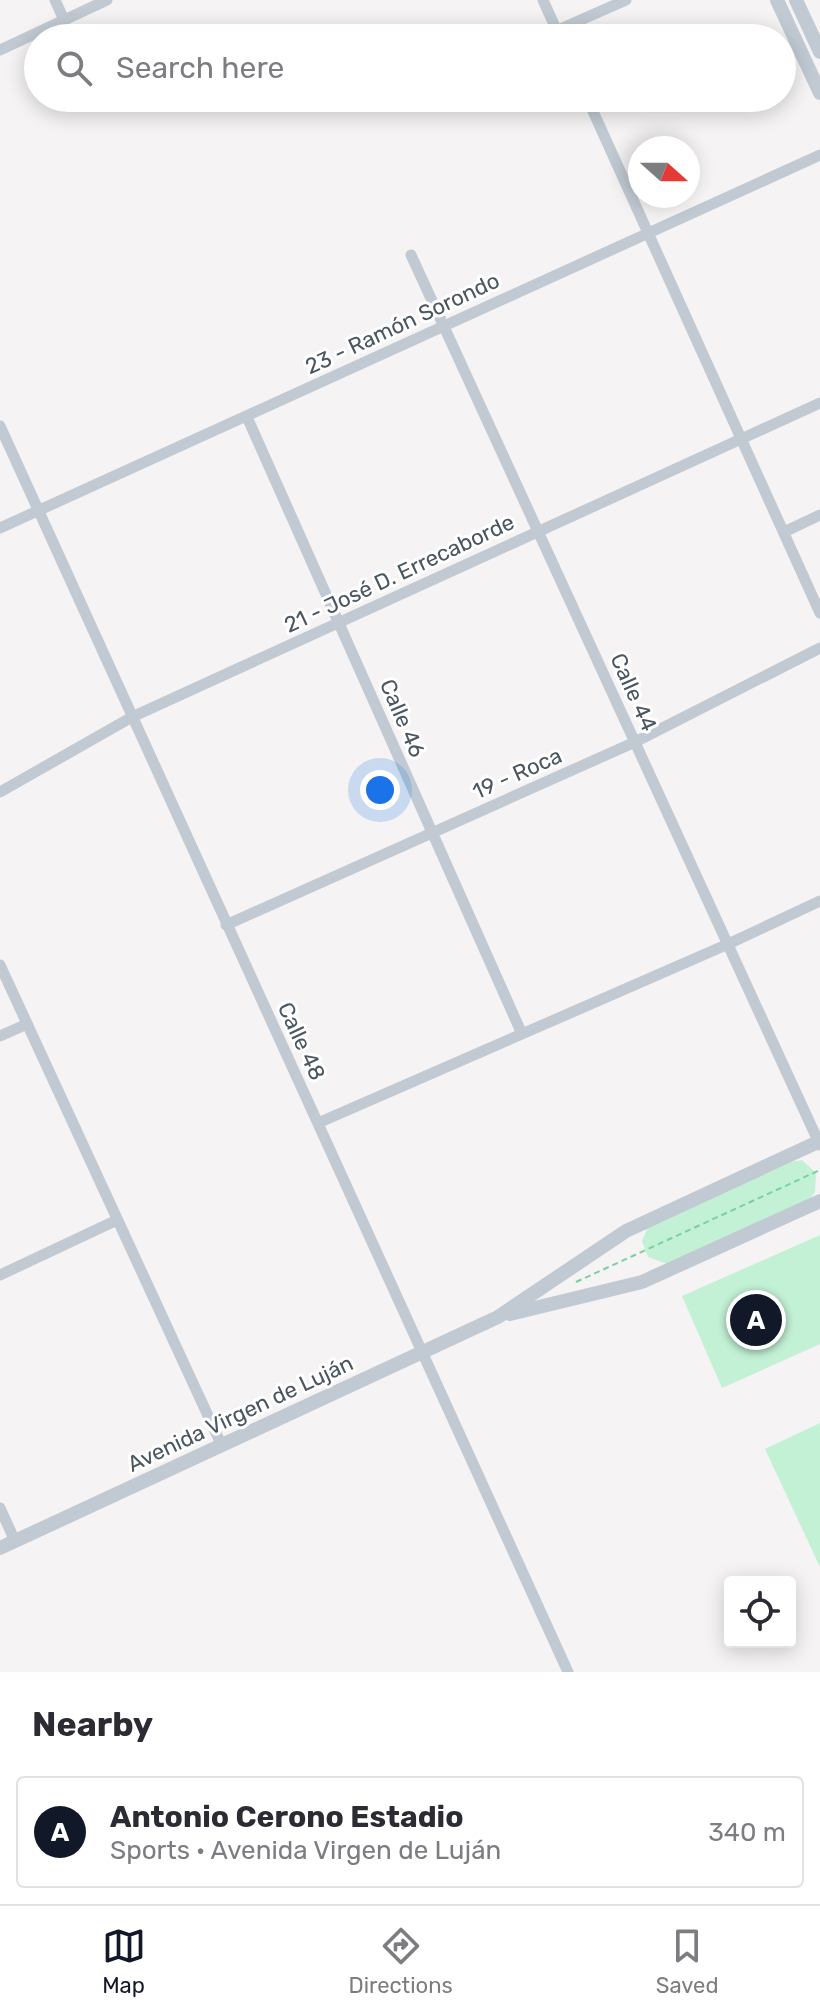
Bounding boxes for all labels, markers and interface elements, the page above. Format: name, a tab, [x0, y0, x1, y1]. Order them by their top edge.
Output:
search box	[24, 24, 796, 112]
icon: search	[52, 46, 96, 90]
text: Search here	[116, 50, 284, 86]
north arrow	[628, 136, 700, 208]
street label: 23 - Ramón Sorondo	[301, 267, 504, 380]
street label: 21 - José D. Errecaborde	[280, 508, 519, 639]
street label: Calle 44	[604, 649, 663, 735]
street label: Calle 46	[374, 675, 431, 761]
street label: 19 - Roca	[468, 742, 566, 805]
your location	[360, 770, 400, 810]
street label: Calle 48	[272, 998, 331, 1084]
pin: A	[730, 1290, 782, 1350]
street label: Avenida Virgen de Luján	[123, 1349, 357, 1478]
map controls	[724, 1576, 796, 1648]
button: locate	[724, 1576, 796, 1648]
text: Nearby	[32, 1704, 153, 1745]
text: Antonio Cerono Estadio	[110, 1799, 463, 1835]
text: A	[51, 1817, 69, 1848]
text: 340 m	[708, 1817, 786, 1848]
text: Sports · Avenida Virgen de Luján	[110, 1835, 501, 1866]
tab: Map	[102, 1924, 146, 1999]
tab: Directions	[349, 1924, 453, 1999]
tab: Saved	[656, 1924, 719, 1999]

